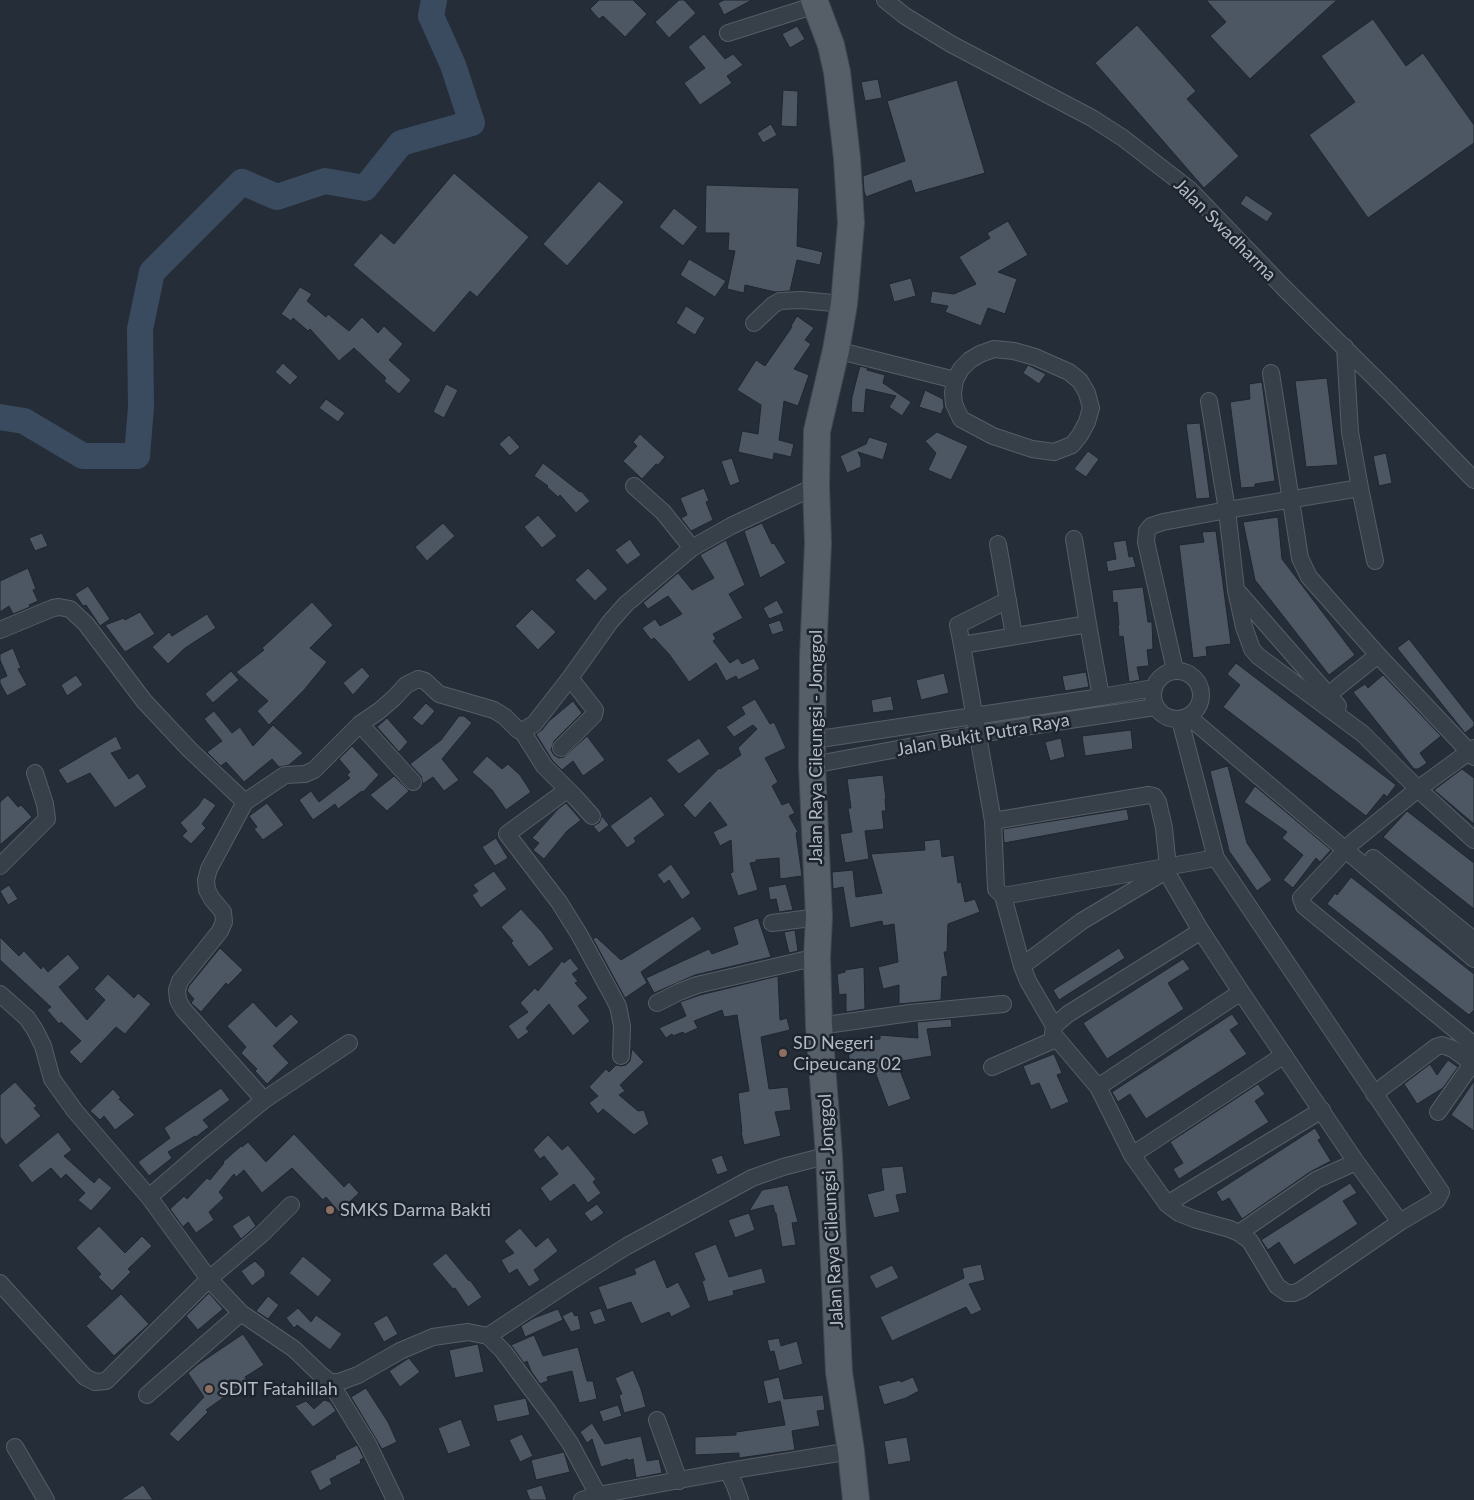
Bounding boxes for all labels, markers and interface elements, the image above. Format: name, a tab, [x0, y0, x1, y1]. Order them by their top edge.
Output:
street label: Jalan Swadharma	[1169, 174, 1281, 286]
street label: Jalan Raya Cileungsi - Jonggol	[805, 630, 827, 864]
street label: Jalan Bukit Putra Raya	[895, 709, 1071, 761]
place label: SD Negeri Cipeucang 02	[793, 1032, 901, 1074]
marker: SD Negeri Cipeucang 02	[777, 1047, 789, 1059]
street label: Jalan Raya Cileungsi - Jonggol	[814, 1093, 848, 1329]
place label: SMKS Darma Bakti	[340, 1199, 491, 1221]
marker: SMKS Darma Bakti	[324, 1204, 336, 1216]
place label: SDIT Fatahillah	[219, 1378, 338, 1400]
marker: SDIT Fatahillah	[203, 1383, 215, 1395]

